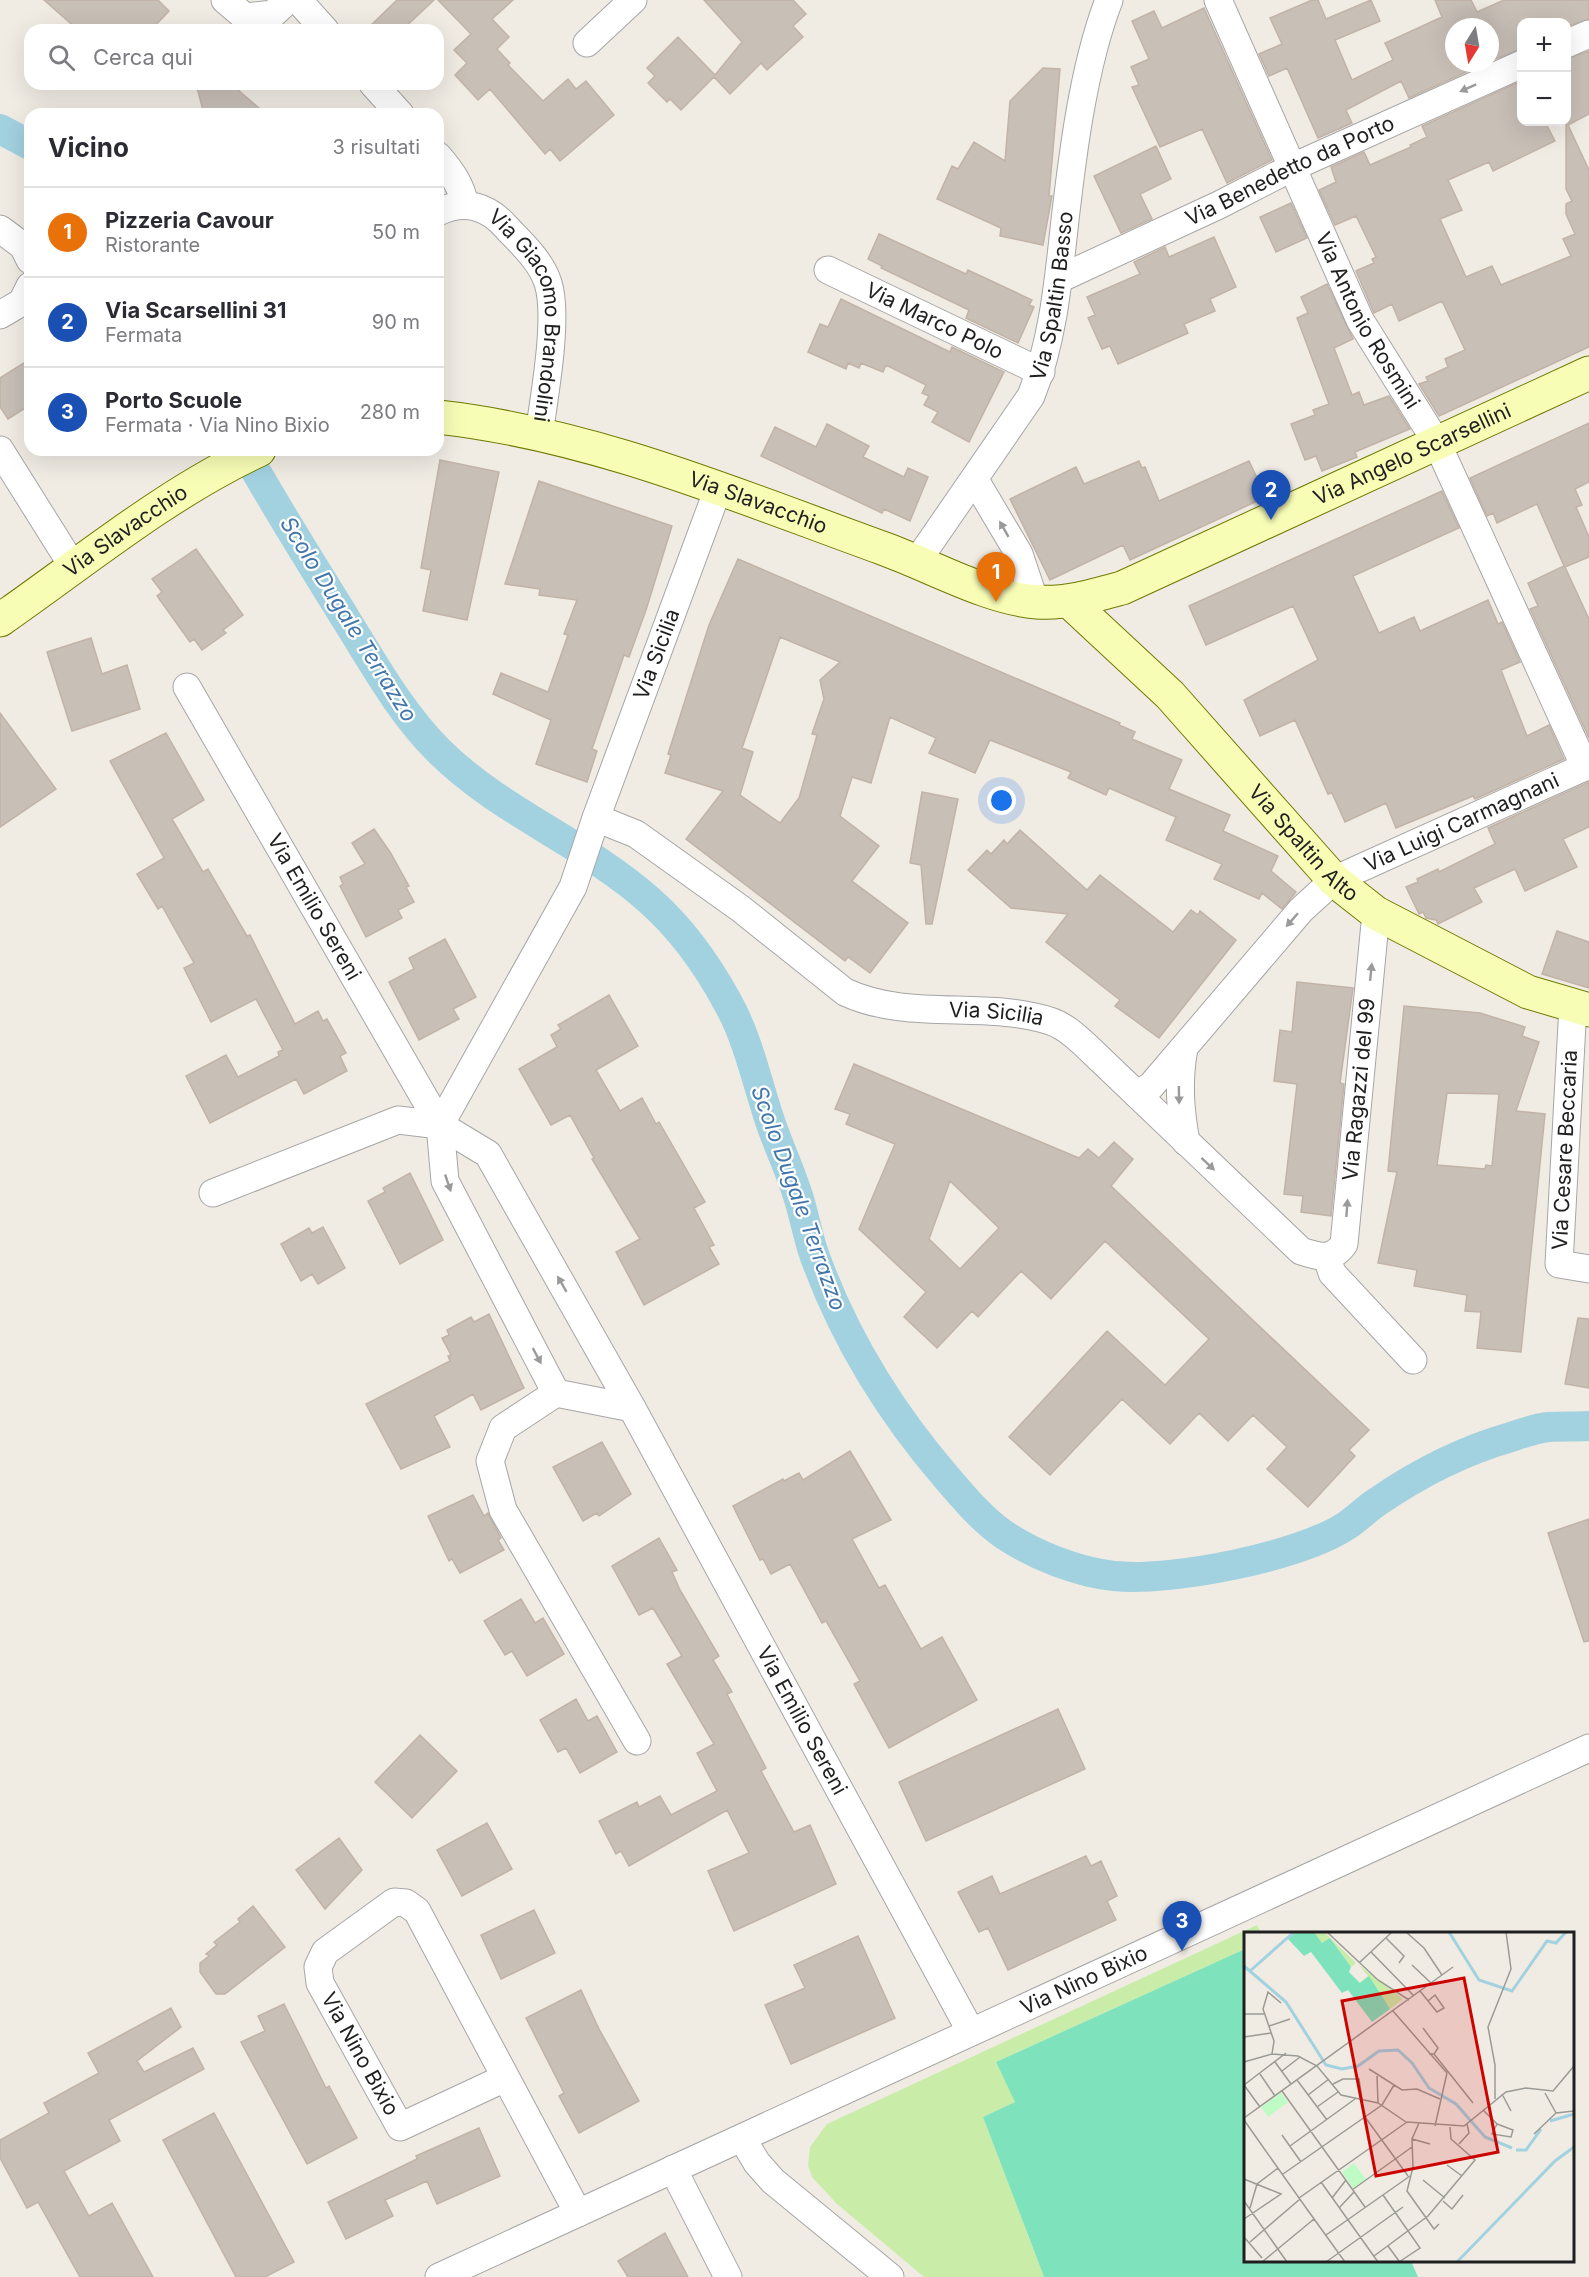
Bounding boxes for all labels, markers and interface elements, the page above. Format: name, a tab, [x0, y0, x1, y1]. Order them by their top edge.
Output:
north arrow	[1445, 18, 1499, 72]
map controls	[1517, 18, 1571, 126]
button: +	[1517, 18, 1571, 72]
search box	[24, 24, 444, 90]
icon: search	[45, 41, 78, 74]
text: Cerca qui	[93, 44, 193, 70]
button: −	[1517, 72, 1571, 126]
one-way arrow	[1460, 84, 1477, 93]
street label: Via Benedetto da Porto	[1181, 110, 1398, 231]
text: Vicino	[48, 132, 129, 163]
text: 3 risultati	[333, 135, 420, 159]
street label: Via Giacomo Brandolini	[484, 203, 565, 424]
text: Pizzeria Cavour	[105, 207, 274, 233]
street label: Via Spaltin Basso	[1025, 210, 1078, 384]
text: 1	[63, 220, 72, 244]
text: 50 m	[372, 220, 420, 244]
street label: Via Antonio Rosmini	[1311, 228, 1425, 413]
text: Ristorante	[105, 233, 200, 257]
street label: Via Marco Polo	[862, 277, 1008, 364]
text: Via Scarsellini 31	[105, 297, 287, 323]
text: 2	[61, 310, 74, 334]
text: 90 m	[372, 310, 420, 334]
text: Fermata	[105, 323, 182, 347]
text: Porto Scuole	[105, 387, 242, 413]
street label: Via Angelo Scarsellini	[1309, 398, 1515, 510]
text: 3	[61, 400, 74, 424]
text: 280 m	[360, 400, 420, 424]
text: Fermata · Via Nino Bixio	[105, 413, 330, 437]
street label: Via Slavacchio	[686, 466, 831, 539]
pin: 2	[1252, 470, 1290, 520]
street label: Via Slavacchio	[59, 479, 192, 582]
water label: Scolo Dugale Terrazzo	[275, 512, 423, 726]
one-way arrow	[999, 520, 1009, 537]
pin: 1	[976, 552, 1016, 602]
street label: Via Sicilia	[628, 605, 684, 703]
street label: Via Luigi Carmagnani	[1360, 767, 1563, 877]
street label: Via Spaltin Alto	[1243, 779, 1364, 906]
your location	[987, 786, 1016, 815]
street label: Via Emilio Sereni	[262, 829, 367, 984]
one-way arrow	[1286, 912, 1299, 927]
one-way arrow	[1366, 963, 1376, 982]
street label: Via Sicilia	[949, 997, 1046, 1031]
street label: Via Ragazzi del 99	[1337, 997, 1380, 1182]
street label: Via Cesare Beccaria	[1547, 1049, 1582, 1251]
water label: Scolo Dugale Terrazzo	[746, 1082, 852, 1314]
one-way arrow	[1175, 1086, 1184, 1105]
one-way arrow	[1201, 1157, 1216, 1171]
one-way arrow	[443, 1174, 453, 1192]
one-way arrow	[1342, 1199, 1351, 1218]
one-way arrow	[557, 1275, 567, 1292]
one-way arrow	[532, 1348, 542, 1365]
street label: Via Emilio Sereni	[752, 1642, 853, 1799]
pin: 3	[1162, 1902, 1202, 1951]
inset map	[1244, 1932, 1574, 2262]
street label: Via Nino Bixio	[1016, 1940, 1151, 2020]
street label: Via Nino Bixio	[316, 1988, 405, 2120]

